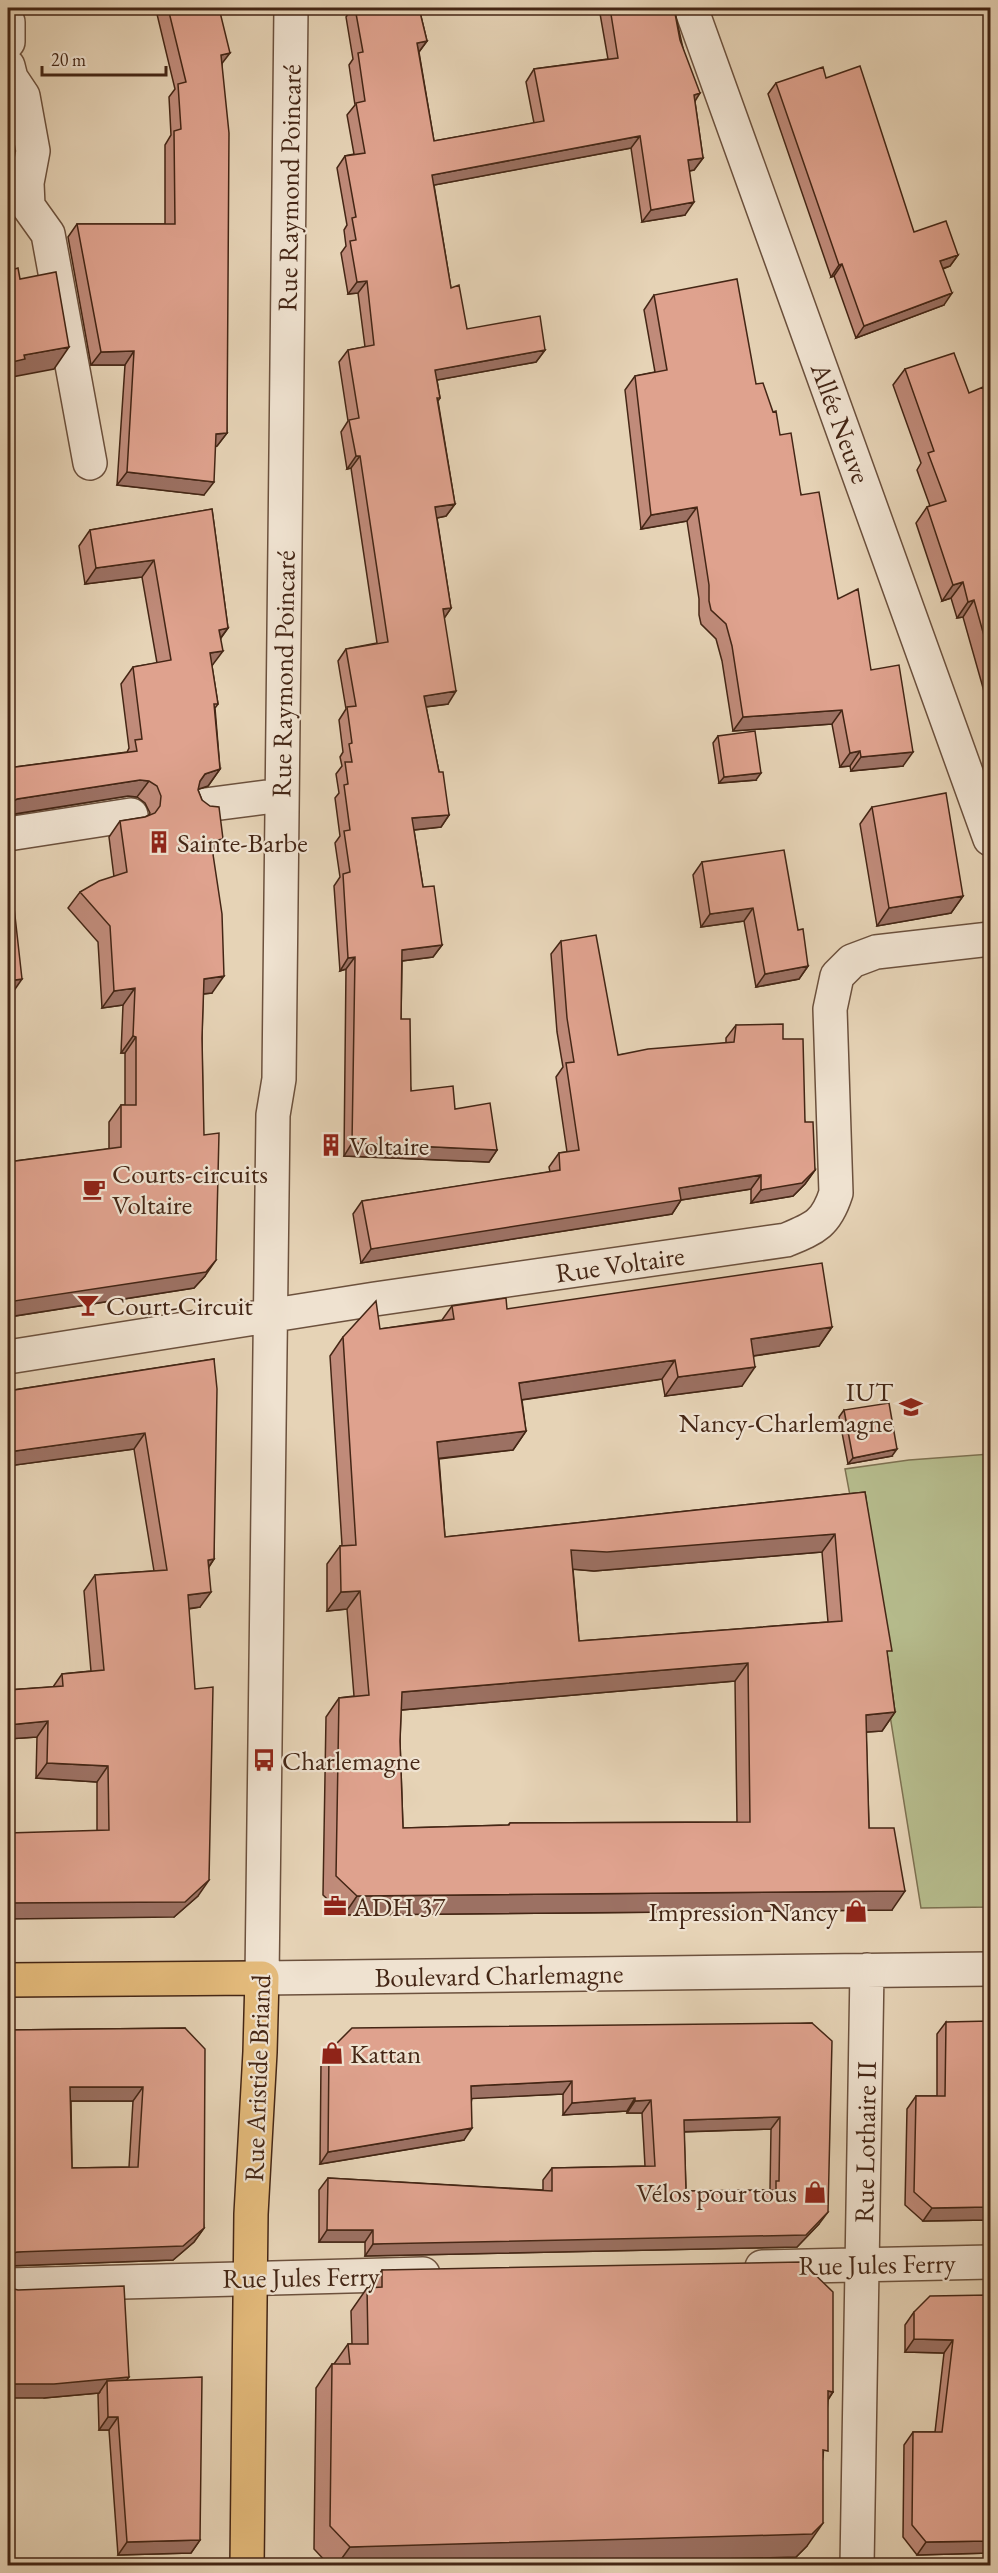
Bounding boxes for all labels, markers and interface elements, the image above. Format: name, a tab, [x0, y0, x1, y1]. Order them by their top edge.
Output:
scale bar	[42, 39, 166, 77]
text: 20 m	[51, 48, 86, 71]
street label: Rue Raymond Poincaré	[269, 64, 309, 312]
street label: Allée Neuve	[803, 357, 879, 488]
street label: Rue Raymond Poincaré	[263, 550, 303, 798]
place label: Sainte-Barbe	[177, 825, 308, 860]
building icon: Sainte-Barbe	[146, 829, 172, 855]
place label: Voltaire	[349, 1128, 429, 1163]
building icon: Voltaire	[318, 1132, 344, 1158]
place label: Courts-circuits Voltaire	[112, 1156, 268, 1222]
cafe icon: Courts-circuits Voltaire	[81, 1176, 107, 1202]
street label: Rue Voltaire	[553, 1238, 687, 1290]
place label: Court-Circuit	[106, 1288, 253, 1323]
bar icon: Court-Circuit	[75, 1292, 101, 1318]
place label: IUT Nancy-Charlemagne	[679, 1374, 894, 1440]
school or university icon: IUT Nancy-Charlemagne	[898, 1394, 924, 1420]
place label: Charlemagne	[282, 1743, 420, 1778]
bus stop icon: Charlemagne	[251, 1747, 277, 1773]
place label: ADH 37	[352, 1889, 446, 1924]
office icon: ADH 37	[322, 1893, 348, 1919]
place label: Impression Nancy	[648, 1894, 838, 1929]
shop icon: Impression Nancy	[843, 1898, 869, 1924]
street label: Boulevard Charlemagne	[374, 1955, 624, 1995]
street label: Rue Aristide Briand	[236, 1973, 278, 2182]
place label: Kattan	[350, 2036, 421, 2071]
shop icon: Kattan	[319, 2040, 345, 2066]
street label: Rue Lothaire II	[846, 2061, 884, 2223]
place label: Vélos pour tous	[636, 2175, 797, 2210]
shop icon: Vélos pour tous	[802, 2179, 828, 2205]
street label: Rue Jules Ferry	[798, 2245, 956, 2283]
street label: Rue Jules Ferry	[222, 2258, 380, 2296]

